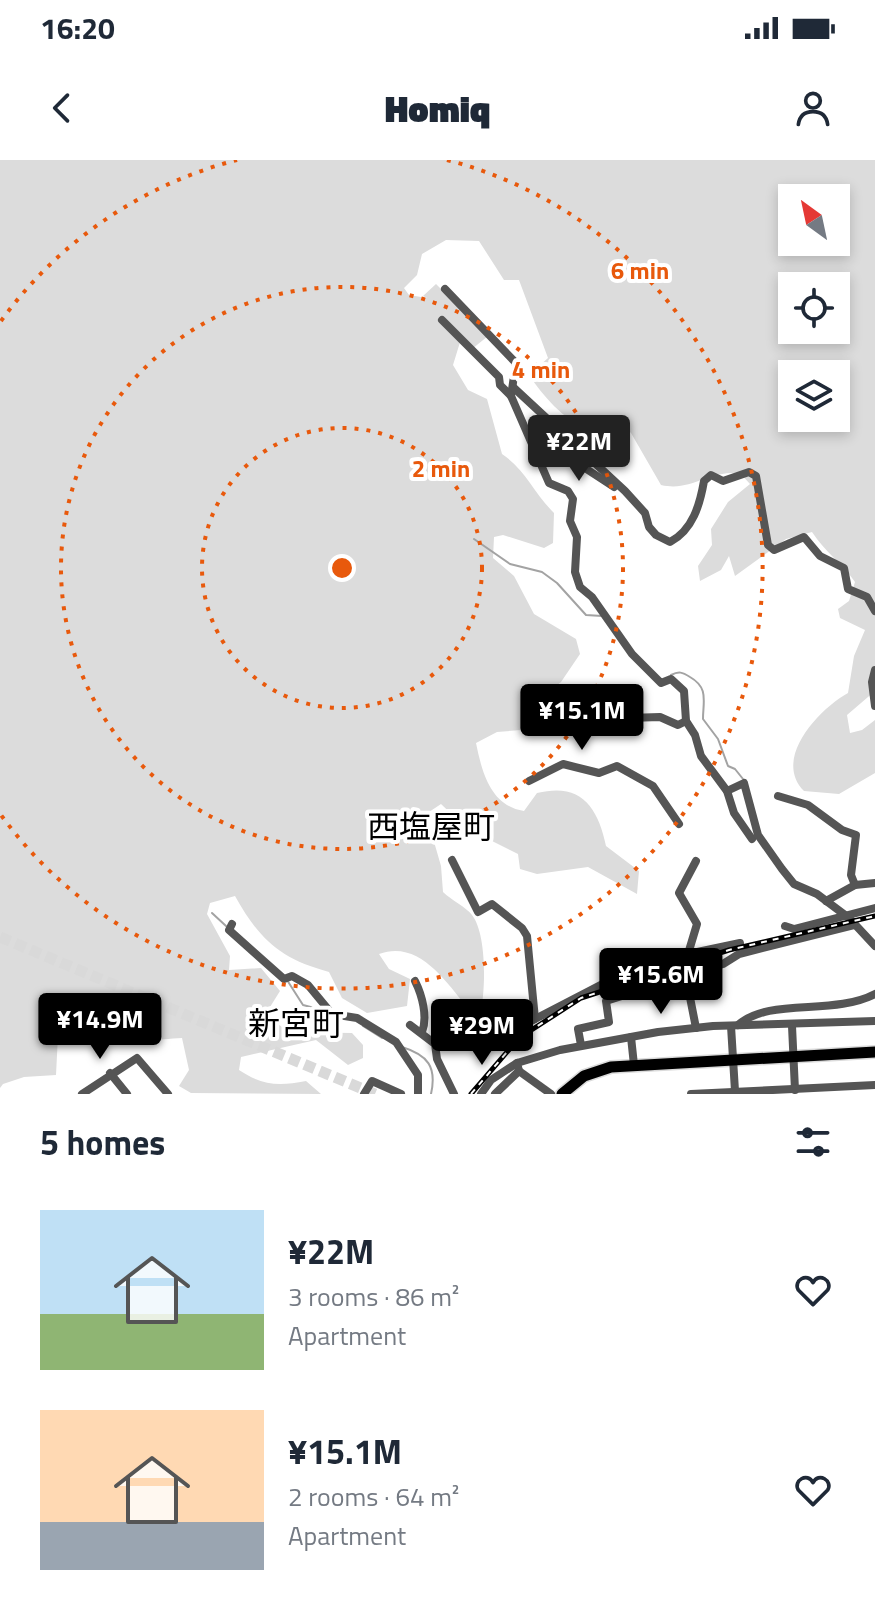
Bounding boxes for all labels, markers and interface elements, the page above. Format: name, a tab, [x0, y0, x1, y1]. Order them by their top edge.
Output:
text: 16:20	[40, 5, 115, 51]
text: Homiq	[385, 81, 490, 136]
icon: back	[40, 86, 84, 130]
icon: person	[791, 86, 835, 130]
north arrow	[778, 184, 850, 256]
map controls	[778, 184, 850, 432]
text: 6 min	[611, 252, 669, 288]
button: locate	[778, 272, 850, 344]
text: 4 min	[512, 351, 570, 387]
button: layers	[778, 360, 850, 432]
pin: ¥22M	[532, 415, 626, 483]
text: ¥22M	[546, 421, 612, 460]
text: 2 min	[412, 450, 470, 486]
centre of rings	[328, 554, 356, 582]
pin: ¥15.1M	[517, 684, 647, 752]
text: ¥15.1M	[538, 690, 626, 729]
district label: 西塩屋町	[367, 802, 495, 850]
pin: ¥15.6M	[596, 948, 726, 1016]
text: ¥15.6M	[617, 954, 705, 993]
pin: ¥14.9M	[35, 993, 165, 1061]
text: ¥14.9M	[56, 999, 144, 1038]
district label: 新宮町	[248, 999, 344, 1047]
pin: ¥29M	[435, 999, 529, 1067]
text: ¥29M	[449, 1005, 515, 1044]
text: 5 homes	[40, 1116, 165, 1168]
icon: filters	[791, 1120, 835, 1164]
text: ¥22M	[288, 1225, 374, 1277]
icon: home	[104, 1242, 200, 1338]
icon: heart	[791, 1268, 835, 1312]
text: 3 rooms · 86 m²	[288, 1277, 459, 1316]
text: Apartment	[288, 1316, 406, 1355]
text: ¥15.1M	[288, 1425, 402, 1477]
icon: home	[104, 1442, 200, 1538]
icon: heart	[791, 1468, 835, 1512]
text: 2 rooms · 64 m²	[288, 1477, 459, 1516]
text: Apartment	[288, 1516, 406, 1555]

